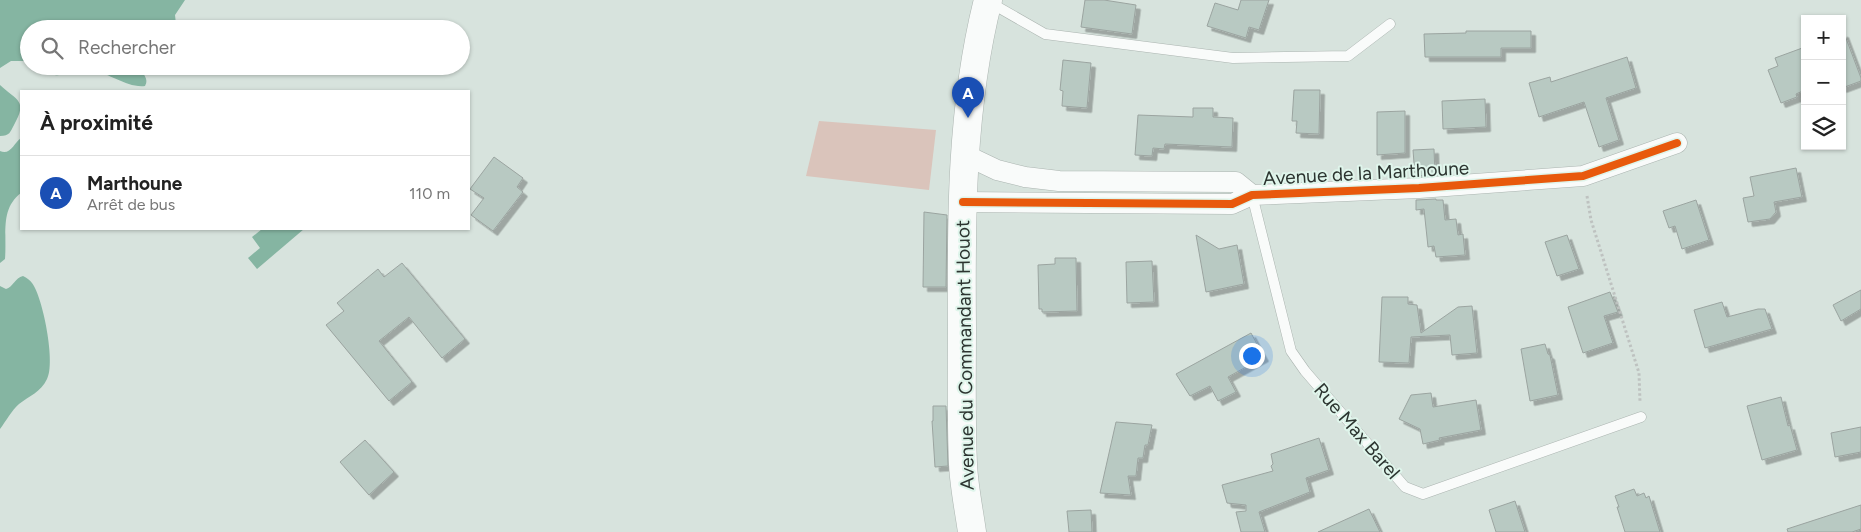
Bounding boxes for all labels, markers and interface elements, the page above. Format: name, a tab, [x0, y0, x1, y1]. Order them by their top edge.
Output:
map controls	[1801, 15, 1846, 150]
button: +	[1801, 15, 1846, 60]
search box	[20, 20, 470, 75]
icon: search	[38, 34, 66, 62]
text: Rechercher	[78, 36, 176, 59]
button: −	[1801, 60, 1846, 105]
pin: A	[952, 77, 984, 118]
button: layers	[1801, 105, 1846, 150]
text: À proximité	[40, 110, 153, 135]
street label: Avenue de la Marthoune	[1262, 156, 1470, 190]
text: Marthoune	[87, 172, 182, 195]
text: A	[50, 184, 62, 203]
text: 110 m	[409, 184, 450, 203]
text: Arrêt de bus	[87, 195, 175, 214]
street label: Avenue du Commandant Houot	[951, 220, 979, 490]
your location	[1239, 343, 1265, 369]
street label: Rue Max Barel	[1309, 378, 1405, 484]

